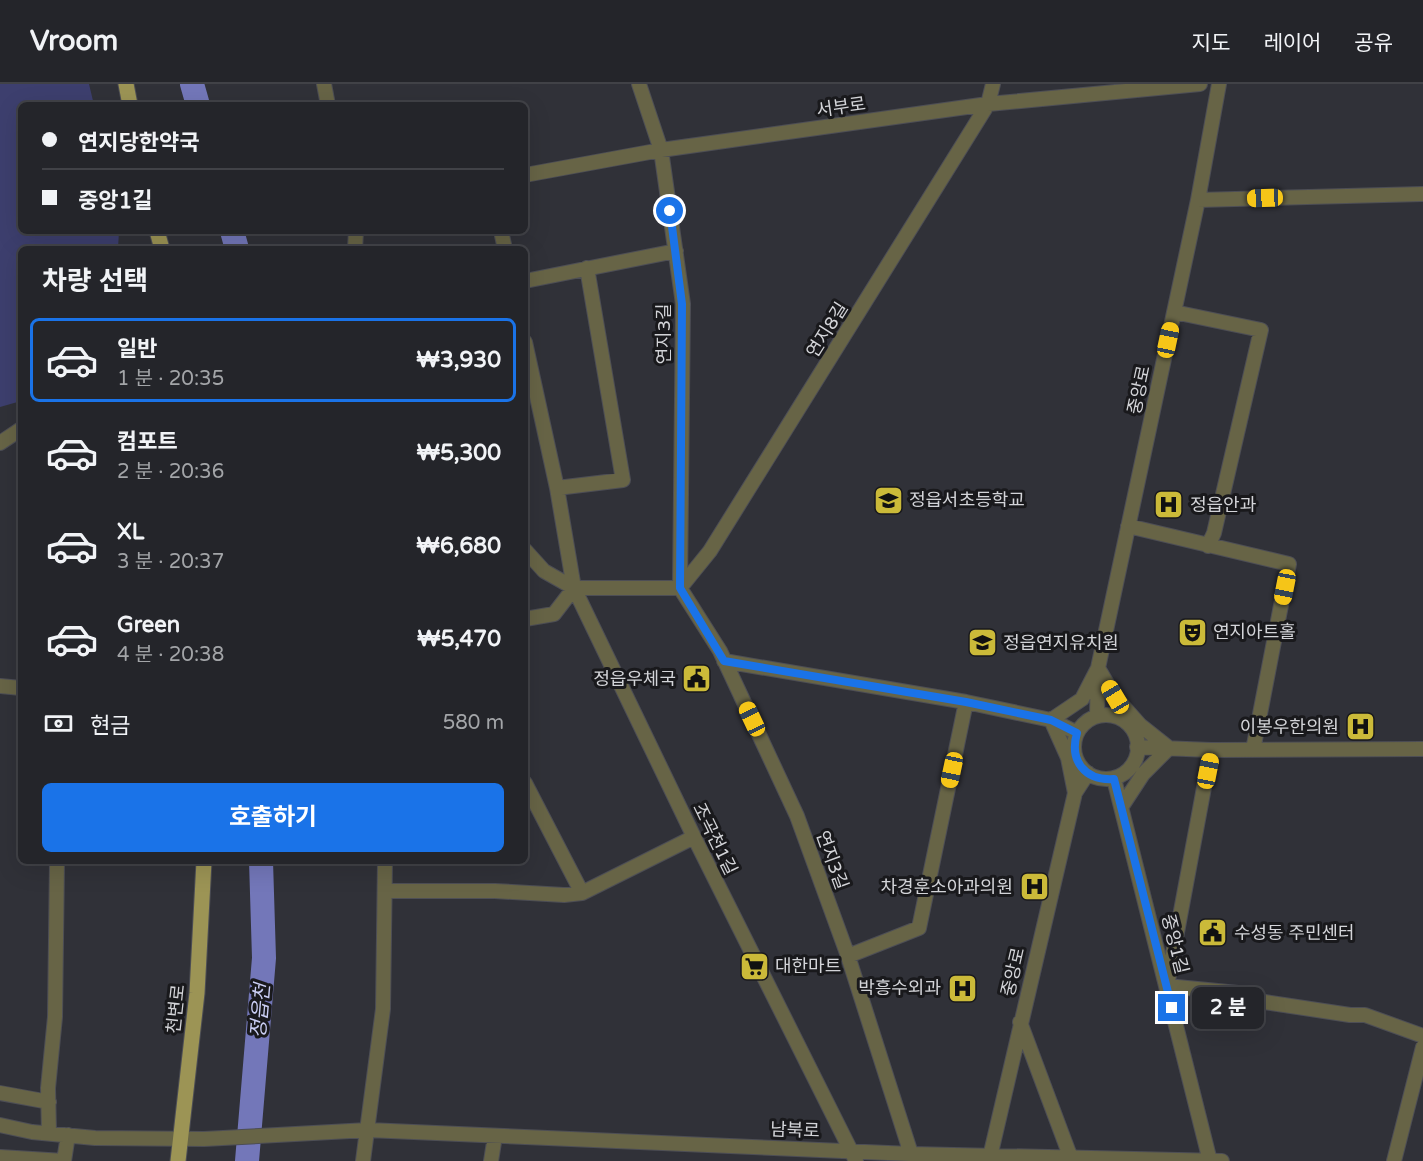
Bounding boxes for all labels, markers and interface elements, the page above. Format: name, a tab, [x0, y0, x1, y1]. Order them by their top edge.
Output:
text: Vroom	[30, 24, 118, 58]
text: 지도	[1192, 31, 1230, 56]
text: 레이어	[1263, 31, 1321, 56]
text: 공유	[1354, 31, 1393, 56]
street label: 서부로	[815, 93, 867, 121]
text: 연지당한약국	[78, 130, 199, 156]
text: 중앙1길	[78, 188, 153, 214]
car	[1247, 188, 1283, 208]
route start	[656, 197, 683, 224]
text: 차량 선택	[42, 265, 148, 298]
street label: 연지8길	[802, 298, 852, 362]
street label: 연지3길	[653, 304, 675, 364]
car	[1155, 321, 1181, 359]
icon: car	[45, 333, 99, 387]
text: 일반	[117, 336, 157, 362]
text: ₩3,930	[416, 347, 501, 373]
street label: 중앙로	[1123, 363, 1155, 417]
text: 1 분 · 20:35	[117, 367, 224, 391]
icon: car	[45, 426, 99, 480]
text: 컴포트	[117, 429, 178, 455]
text: ₩5,300	[416, 440, 501, 466]
text: 2 분 · 20:36	[117, 460, 224, 484]
school or university icon: 정읍서초등학교	[872, 484, 904, 516]
place label: 정읍서초등학교	[909, 489, 1025, 511]
hospital icon: 정읍안과	[1153, 489, 1185, 521]
place label: 정읍안과	[1190, 494, 1257, 516]
icon: car	[45, 519, 99, 573]
text: XL	[117, 519, 144, 545]
text: ₩6,680	[416, 533, 501, 559]
text: 3 분 · 20:37	[117, 550, 224, 574]
car	[1273, 568, 1297, 606]
icon: car	[45, 612, 99, 666]
text: Green	[117, 612, 180, 638]
theatre icon: 연지아트홀	[1176, 616, 1208, 648]
place label: 연지아트홀	[1213, 621, 1296, 643]
text: ₩5,470	[417, 626, 501, 652]
school or university icon: 정읍연지유치원	[966, 627, 998, 659]
place label: 정읍연지유치원	[1003, 632, 1119, 654]
text: 4 분 · 20:38	[117, 643, 224, 667]
public building icon: 정읍우체국	[681, 663, 713, 695]
place label: 정읍우체국	[593, 668, 676, 690]
car	[1098, 677, 1132, 717]
car	[736, 699, 768, 739]
icon: cash	[42, 707, 75, 740]
text: 580 m	[443, 711, 504, 735]
hospital icon: 이봉우한의원	[1344, 711, 1376, 743]
text: 현금	[90, 713, 130, 739]
place label: 이봉우한의원	[1240, 716, 1339, 738]
car	[939, 751, 965, 789]
car	[1196, 752, 1220, 790]
button: 호출하기	[42, 783, 504, 852]
street label: 조곡천1길	[688, 799, 742, 879]
street label: 연지3길	[811, 828, 853, 892]
hospital icon: 차경훈소아과의원	[1018, 871, 1050, 903]
place label: 차경훈소아과의원	[881, 876, 1013, 898]
street label: 중앙1길	[1157, 912, 1193, 976]
public building icon: 수성동 주민센터	[1197, 917, 1229, 949]
place label: 수성동 주민센터	[1234, 922, 1355, 944]
street label: 중앙로	[997, 945, 1029, 999]
supermarket icon: 대한마트	[738, 950, 770, 982]
place label: 대한마트	[775, 955, 841, 977]
hospital icon: 박흥수외과	[946, 972, 978, 1004]
place label: 박흥수외과	[858, 977, 941, 999]
water label: 정읍천	[247, 980, 276, 1040]
street label: 천변로	[162, 983, 190, 1035]
callout: 2 분	[1193, 987, 1265, 1029]
route end	[1158, 994, 1185, 1021]
text: 2 분	[1210, 996, 1246, 1020]
street label: 남북로	[770, 1118, 820, 1142]

